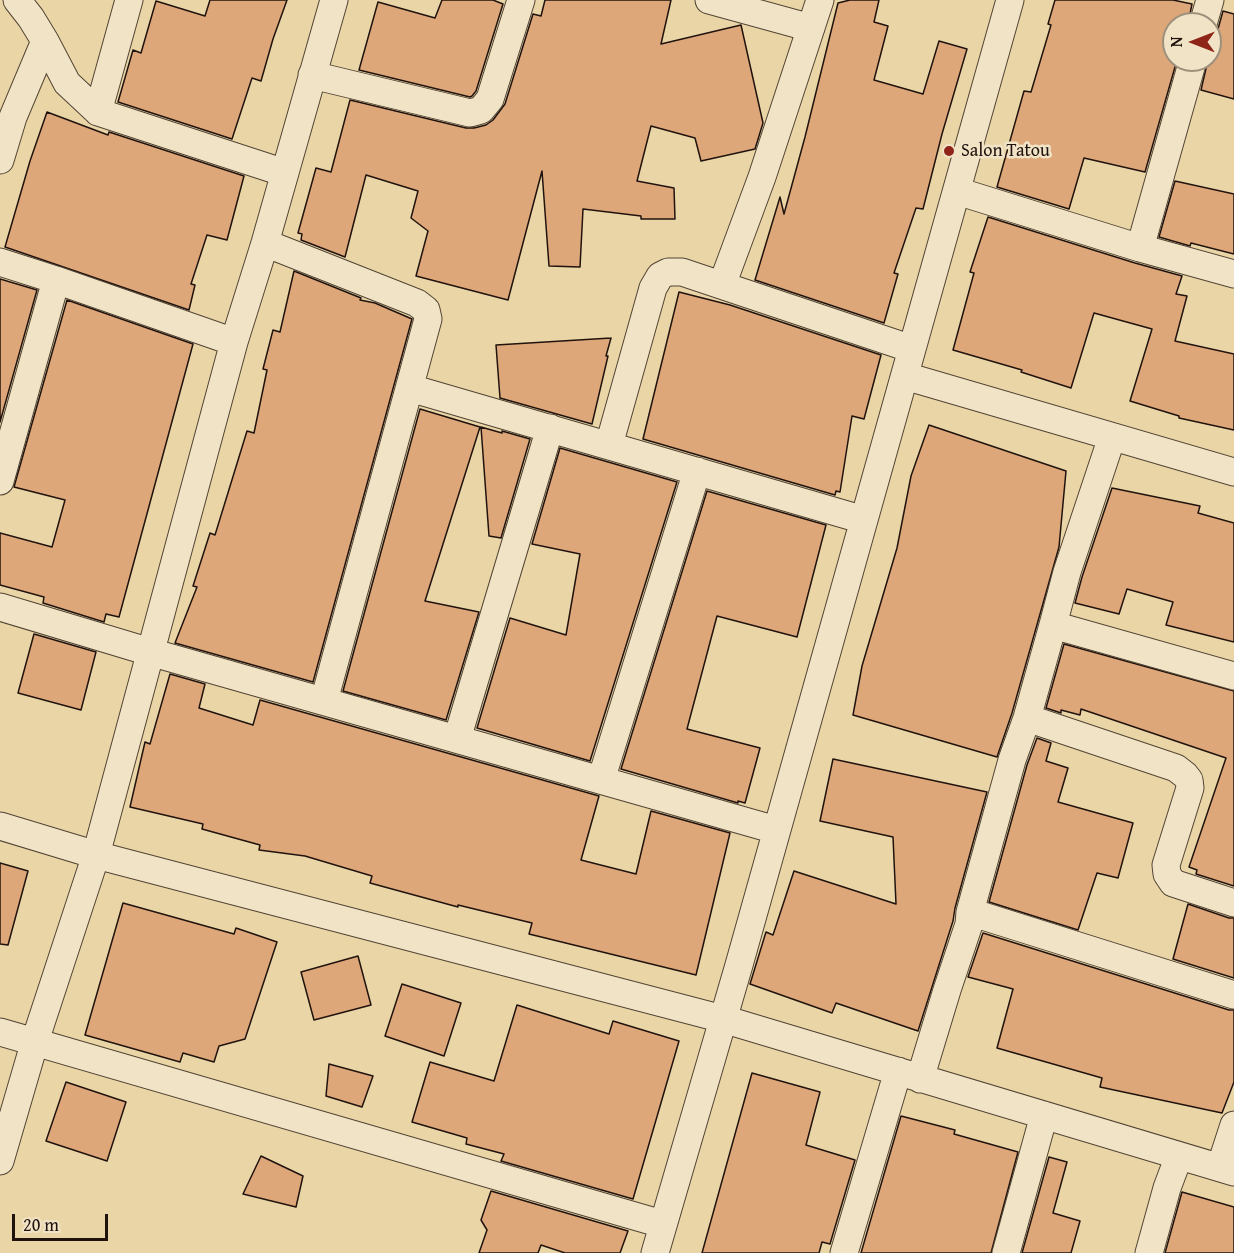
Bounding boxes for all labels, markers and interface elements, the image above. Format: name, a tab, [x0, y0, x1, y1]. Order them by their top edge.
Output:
north arrow	[1162, 12, 1222, 72]
text: N	[1164, 37, 1188, 47]
place label: Salon Tatou	[961, 140, 1050, 162]
marker: Salon Tatou	[942, 144, 956, 158]
scale bar	[15, 1202, 111, 1240]
text: 20 m	[23, 1211, 59, 1238]

